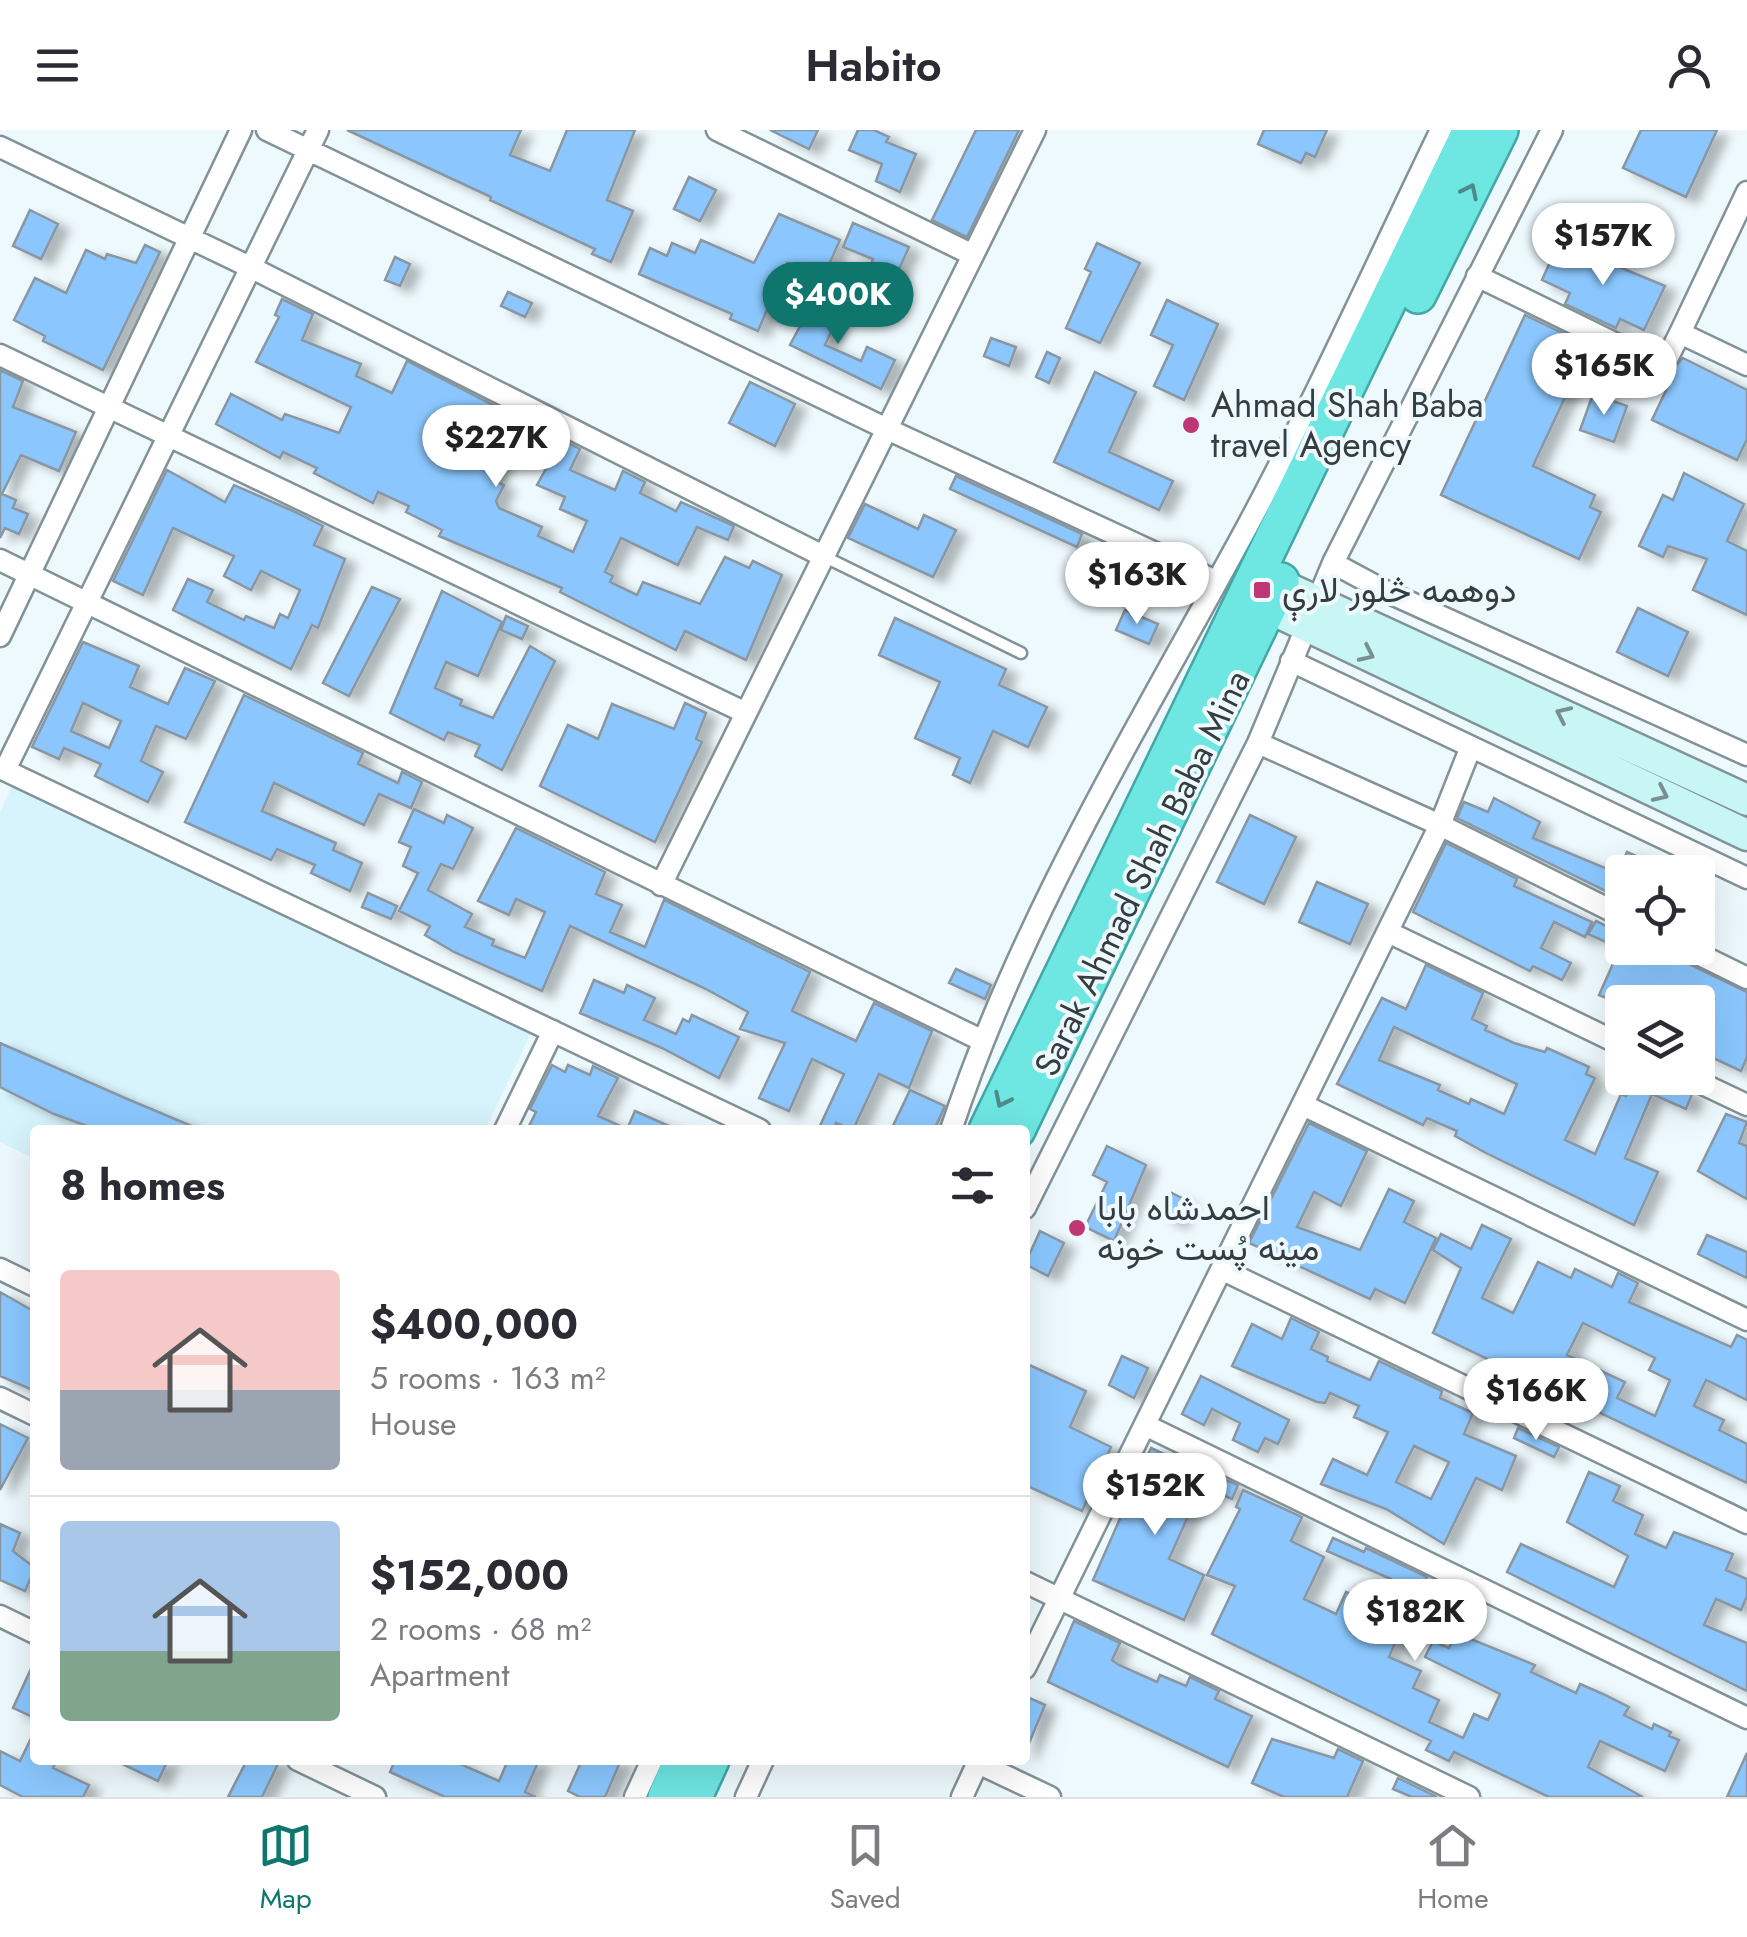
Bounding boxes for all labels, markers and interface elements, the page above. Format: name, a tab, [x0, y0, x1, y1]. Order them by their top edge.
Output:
text: Habito	[805, 33, 942, 98]
icon: menu	[30, 38, 85, 93]
icon: person	[1662, 38, 1717, 93]
one-way arrow	[1458, 183, 1478, 201]
pin: $157K	[1533, 203, 1673, 288]
text: $157K	[1554, 212, 1652, 258]
pin: $400K	[768, 262, 908, 347]
text: $400K	[785, 271, 891, 317]
pin: $165K	[1534, 333, 1674, 418]
text: $165K	[1554, 342, 1654, 388]
place label: Ahmad Shah Baba travel Agency	[1211, 380, 1483, 470]
pin: $227K	[426, 405, 566, 490]
text: $227K	[444, 414, 548, 460]
marker: Ahmad Shah Baba travel Agency	[1180, 414, 1202, 436]
pin: $163K	[1067, 542, 1207, 627]
text: $163K	[1087, 551, 1187, 597]
place label: دوهمه څلور لارې	[1282, 565, 1517, 622]
marker: دوهمه څلور لارې	[1251, 579, 1273, 601]
one-way arrow	[1357, 641, 1375, 661]
street label: Sarak Ahmad Shah Baba Mina	[1022, 661, 1262, 1085]
one-way arrow	[1556, 706, 1574, 726]
one-way arrow	[1651, 781, 1669, 801]
map controls	[1605, 855, 1715, 1095]
button: locate	[1605, 855, 1715, 965]
button: layers	[1605, 985, 1715, 1095]
one-way arrow	[995, 1090, 1014, 1108]
text: 8 homes	[60, 1155, 225, 1216]
icon: filters	[945, 1158, 1000, 1213]
place label: احمدشاه بابا مینه پُست خونه	[1097, 1183, 1319, 1273]
marker: احمدشاه بابا مینه پُست خونه	[1066, 1217, 1088, 1239]
text: $400,000	[370, 1294, 578, 1355]
icon: home	[140, 1310, 260, 1430]
text: 5 rooms · 163 m²	[370, 1355, 606, 1401]
pin: $166K	[1466, 1358, 1606, 1443]
text: $166K	[1485, 1367, 1587, 1413]
text: House	[370, 1401, 457, 1447]
pin: $152K	[1085, 1453, 1225, 1538]
text: $152K	[1105, 1462, 1205, 1508]
text: $152,000	[370, 1545, 569, 1606]
icon: home	[140, 1561, 260, 1681]
pin: $182K	[1345, 1579, 1485, 1664]
text: $182K	[1365, 1588, 1465, 1634]
text: 2 rooms · 68 m²	[370, 1606, 591, 1652]
text: Apartment	[370, 1652, 509, 1698]
tab: Map	[258, 1818, 313, 1919]
tab: Saved	[830, 1818, 901, 1919]
tab: Home	[1417, 1818, 1489, 1919]

